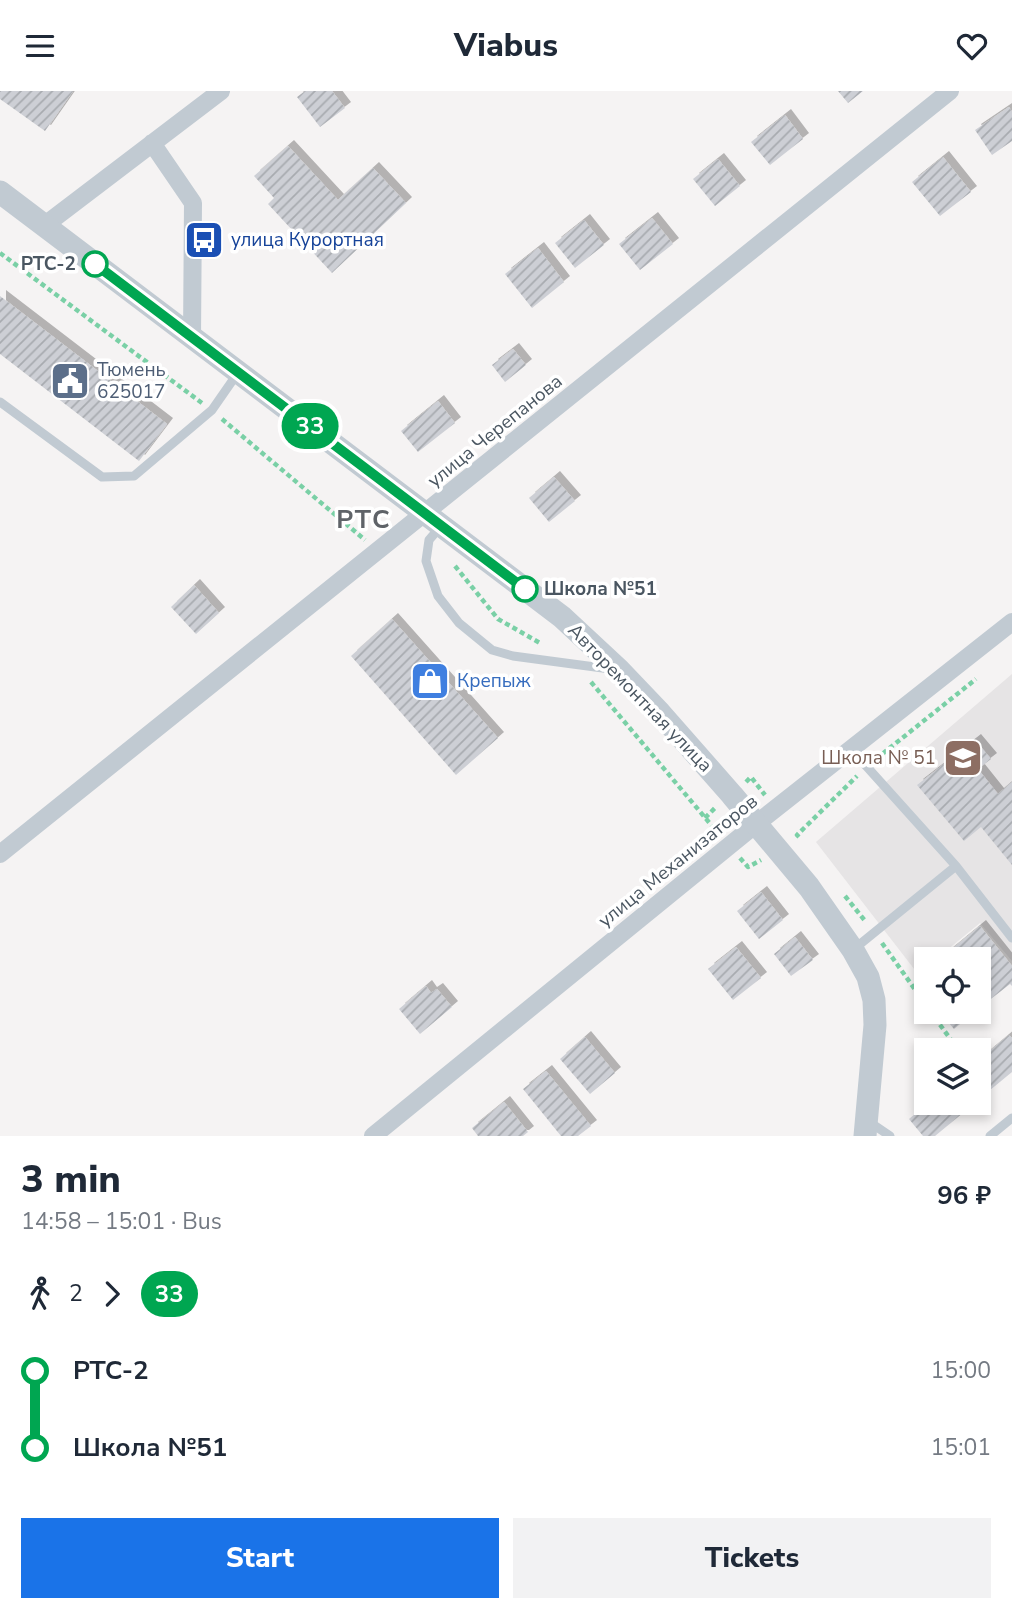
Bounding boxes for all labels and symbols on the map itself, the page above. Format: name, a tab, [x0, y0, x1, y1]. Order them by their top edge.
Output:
bus stop icon: улица Курортная	[183, 219, 225, 261]
place label: улица Курортная	[231, 227, 384, 253]
place label: РТС-2	[21, 251, 76, 277]
marker: РТС-2	[82, 251, 108, 277]
place label: Тюмень 625017	[97, 357, 166, 405]
public building icon: Тюмень 625017	[49, 360, 91, 402]
street label: улица Черепанова	[422, 369, 568, 493]
line badge: 33	[278, 403, 342, 449]
district label: РТС	[336, 502, 392, 537]
marker: Школа №51	[512, 576, 538, 602]
place label: Школа №51	[544, 576, 657, 602]
street label: Авторемонтная улица	[562, 618, 718, 778]
shop icon: Крепыж	[409, 660, 451, 702]
place label: Крепыж	[457, 668, 531, 694]
school or university icon: Школа № 51	[942, 737, 984, 779]
place label: Школа № 51	[821, 745, 936, 771]
street label: улица Механизаторов	[593, 789, 763, 933]

